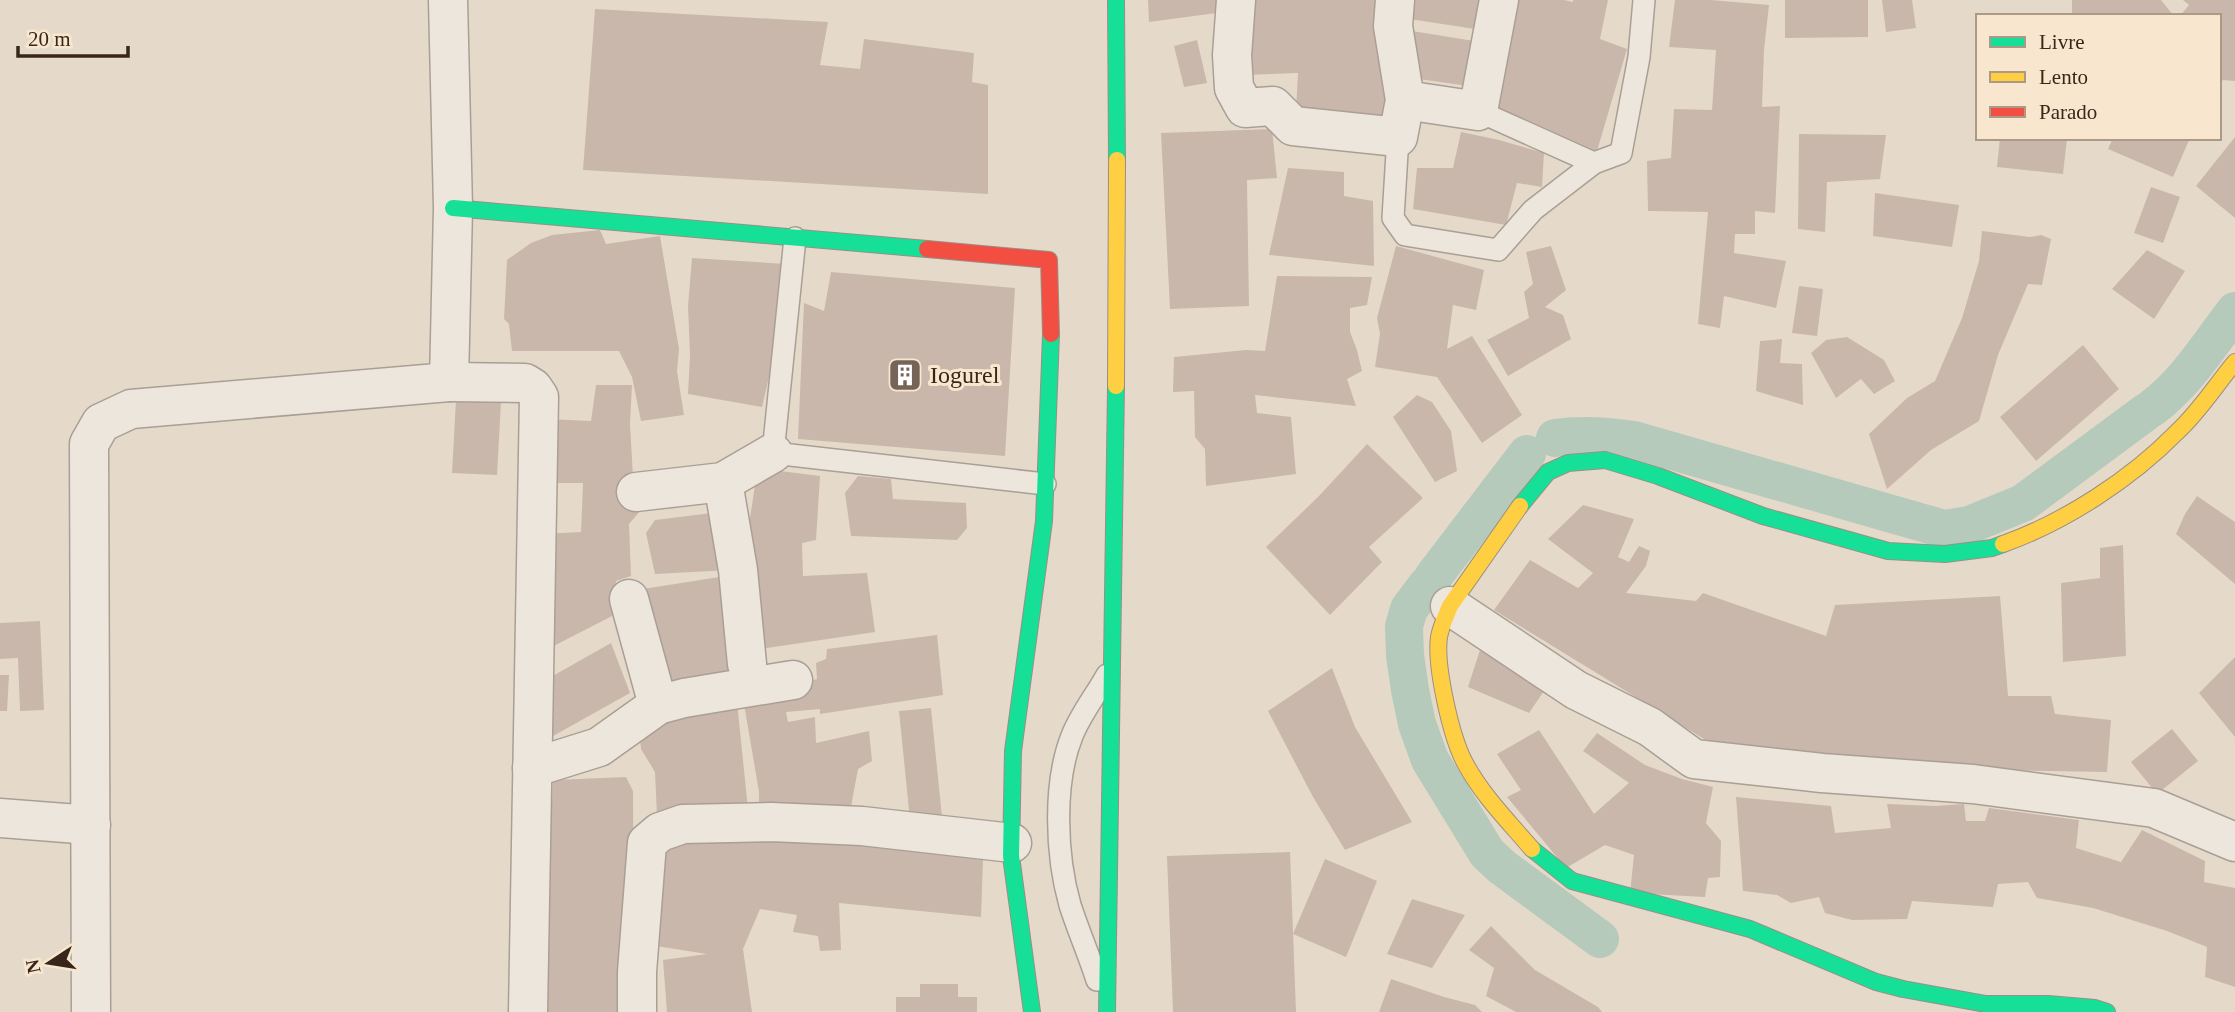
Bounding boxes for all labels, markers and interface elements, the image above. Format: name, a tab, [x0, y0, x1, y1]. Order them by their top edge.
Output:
scale bar	[18, 14, 128, 58]
legend	[1976, 14, 2221, 140]
text: 20 m	[28, 27, 71, 51]
text: Livre	[2039, 30, 2084, 54]
text: Lento	[2039, 65, 2088, 89]
text: Parado	[2039, 100, 2097, 124]
building icon: Iogurel	[886, 356, 924, 394]
place label: Iogurel	[930, 362, 1000, 388]
north arrow	[14, 928, 84, 998]
text: N	[21, 957, 45, 975]

